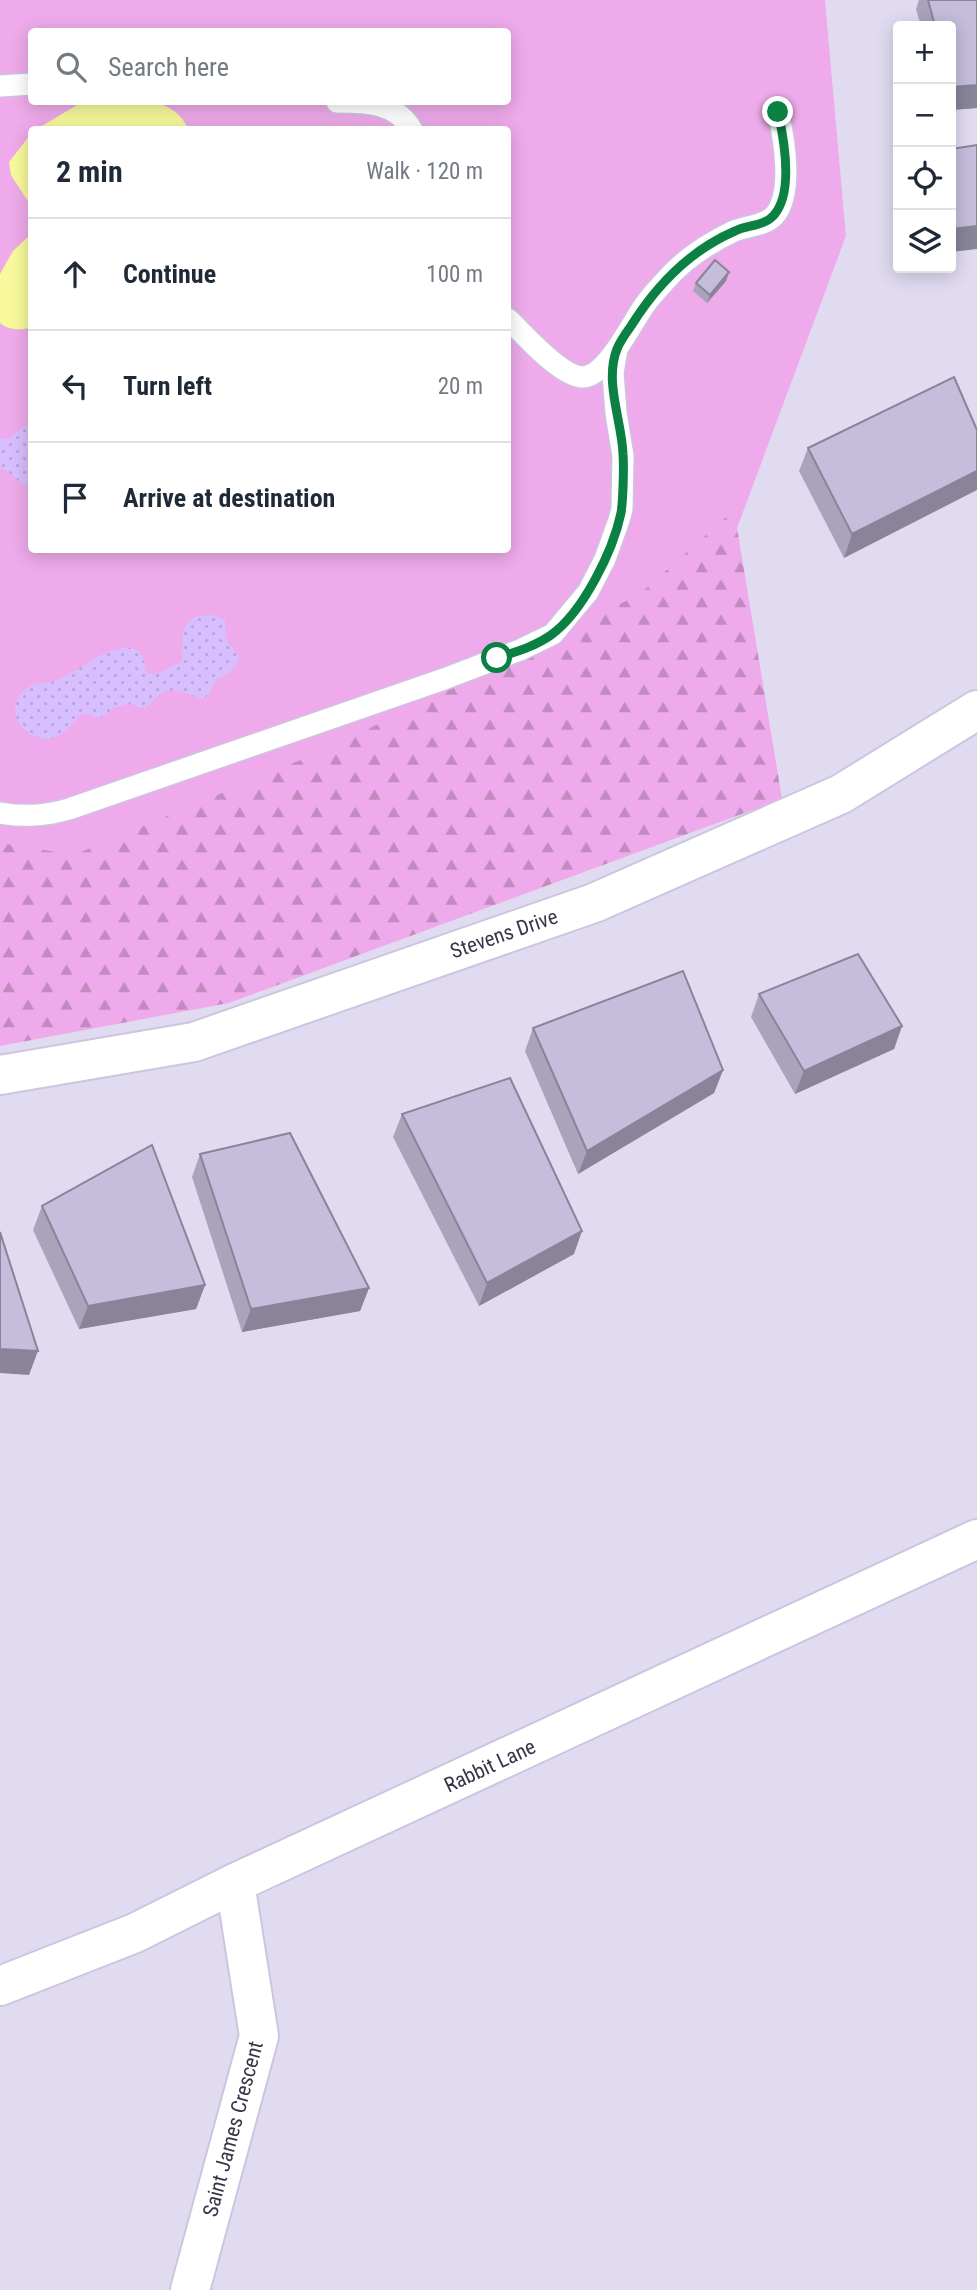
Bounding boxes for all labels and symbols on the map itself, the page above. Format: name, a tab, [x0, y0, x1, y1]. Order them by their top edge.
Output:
route end	[762, 96, 793, 127]
route start	[481, 642, 512, 673]
street label: Stevens Drive	[447, 904, 561, 964]
street label: Rabbit Lane	[441, 1734, 540, 1798]
street label: Saint James Crescent	[198, 2039, 268, 2219]

